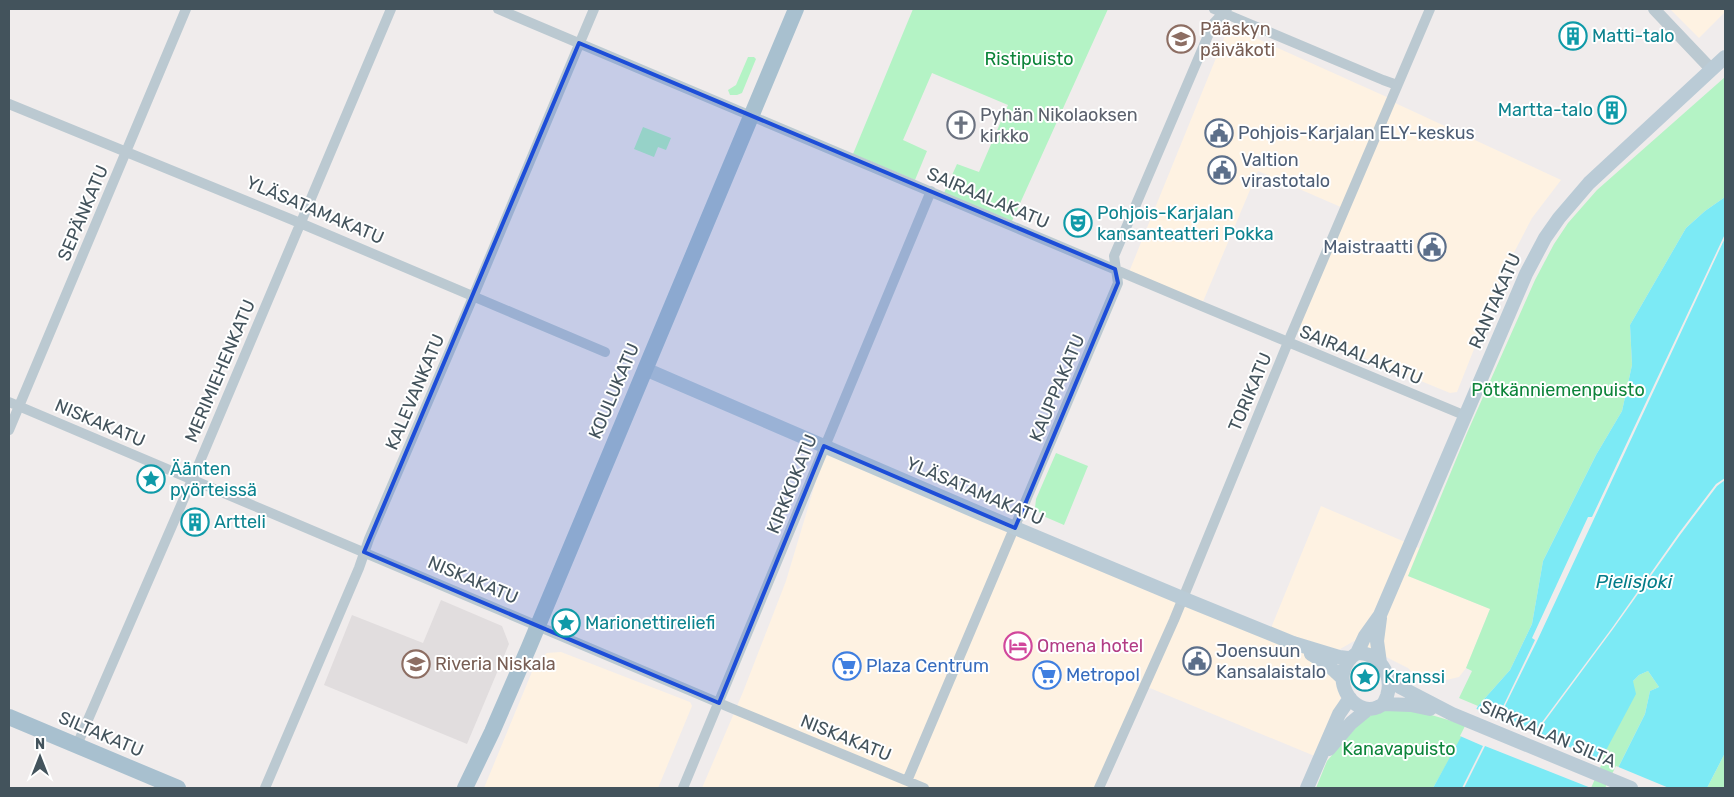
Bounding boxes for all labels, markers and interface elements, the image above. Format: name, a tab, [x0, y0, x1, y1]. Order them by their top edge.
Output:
place label: Pääskyn päiväkoti	[1200, 18, 1275, 61]
building icon: Matti-talo	[1558, 21, 1588, 51]
school or university icon: Pääskyn päiväkoti	[1166, 24, 1196, 54]
place label: Matti-talo	[1592, 25, 1675, 47]
park label: Ristipuisto	[984, 48, 1074, 70]
building icon: Martta-talo	[1597, 95, 1627, 125]
place label: Martta-talo	[1498, 99, 1593, 121]
place label: Pyhän Nikolaoksen kirkko	[980, 104, 1138, 147]
church icon: Pyhän Nikolaoksen kirkko	[946, 110, 976, 140]
public building icon: Pohjois-Karjalan ELY-keskus	[1204, 118, 1234, 148]
place label: Pohjois-Karjalan ELY-keskus	[1238, 122, 1475, 144]
place label: Valtion virastotalo	[1241, 149, 1330, 192]
public building icon: Valtion virastotalo	[1207, 155, 1237, 185]
street label: SEPÄNKATU	[53, 162, 113, 264]
street label: SAIRAALAKATU	[924, 162, 1052, 234]
street label: YLÄSATAMAKATU	[243, 171, 387, 249]
place label: Pohjois-Karjalan kansanteatteri Pokka	[1097, 202, 1274, 245]
theatre icon: Pohjois-Karjalan kansanteatteri Pokka	[1063, 208, 1093, 238]
public building icon: Maistraatti	[1417, 232, 1447, 262]
place label: Maistraatti	[1323, 236, 1413, 258]
street label: RANTAKATU	[1464, 250, 1526, 352]
street label: MERIMIEHENKATU	[180, 296, 260, 446]
street label: SAIRAALAKATU	[1296, 320, 1426, 390]
street label: KALEVANKATU	[381, 331, 449, 453]
street label: KAUPPAKATU	[1025, 331, 1089, 445]
street label: KOULUKATU	[584, 340, 644, 442]
street label: TORIKATU	[1224, 349, 1276, 435]
park label: Pötkänniemenpuisto	[1471, 379, 1645, 401]
street label: NISKAKATU	[51, 394, 149, 452]
street label: KIRKKOKATU	[762, 431, 822, 537]
street label: YLÄSATAMAKATU	[903, 452, 1047, 530]
place label: Äänten pyörteissä	[170, 458, 257, 501]
place icon: Äänten pyörteissä	[136, 464, 166, 494]
building icon: Artteli	[180, 507, 210, 537]
place label: Artteli	[214, 511, 266, 533]
street label: NISKAKATU	[424, 551, 522, 609]
water label: Pielisjoki	[1596, 570, 1673, 593]
place icon: Marionettireliefi	[551, 608, 581, 638]
place label: Marionettireliefi	[585, 612, 715, 634]
hotel icon: Omena hotel	[1003, 631, 1033, 661]
place label: Omena hotel	[1037, 635, 1143, 657]
place label: Joensuun Kansalaistalo	[1216, 640, 1326, 683]
public building icon: Joensuun Kansalaistalo	[1182, 646, 1212, 676]
school or university icon: Riveria Niskala	[401, 649, 431, 679]
supermarket icon: Plaza Centrum	[832, 651, 862, 681]
place label: Riveria Niskala	[435, 653, 556, 675]
place label: Plaza Centrum	[866, 655, 989, 677]
supermarket icon: Metropol	[1032, 660, 1062, 690]
place icon: Kranssi	[1350, 662, 1380, 692]
place label: Metropol	[1066, 664, 1140, 686]
place label: Kranssi	[1384, 666, 1445, 688]
street label: SIRKKALAN SILTA	[1477, 695, 1619, 773]
street label: SILTAKATU	[55, 706, 147, 762]
street label: NISKAKATU	[797, 710, 895, 766]
north arrow	[15, 732, 65, 782]
text: N	[35, 736, 45, 753]
park label: Kanavapuisto	[1342, 738, 1456, 760]

